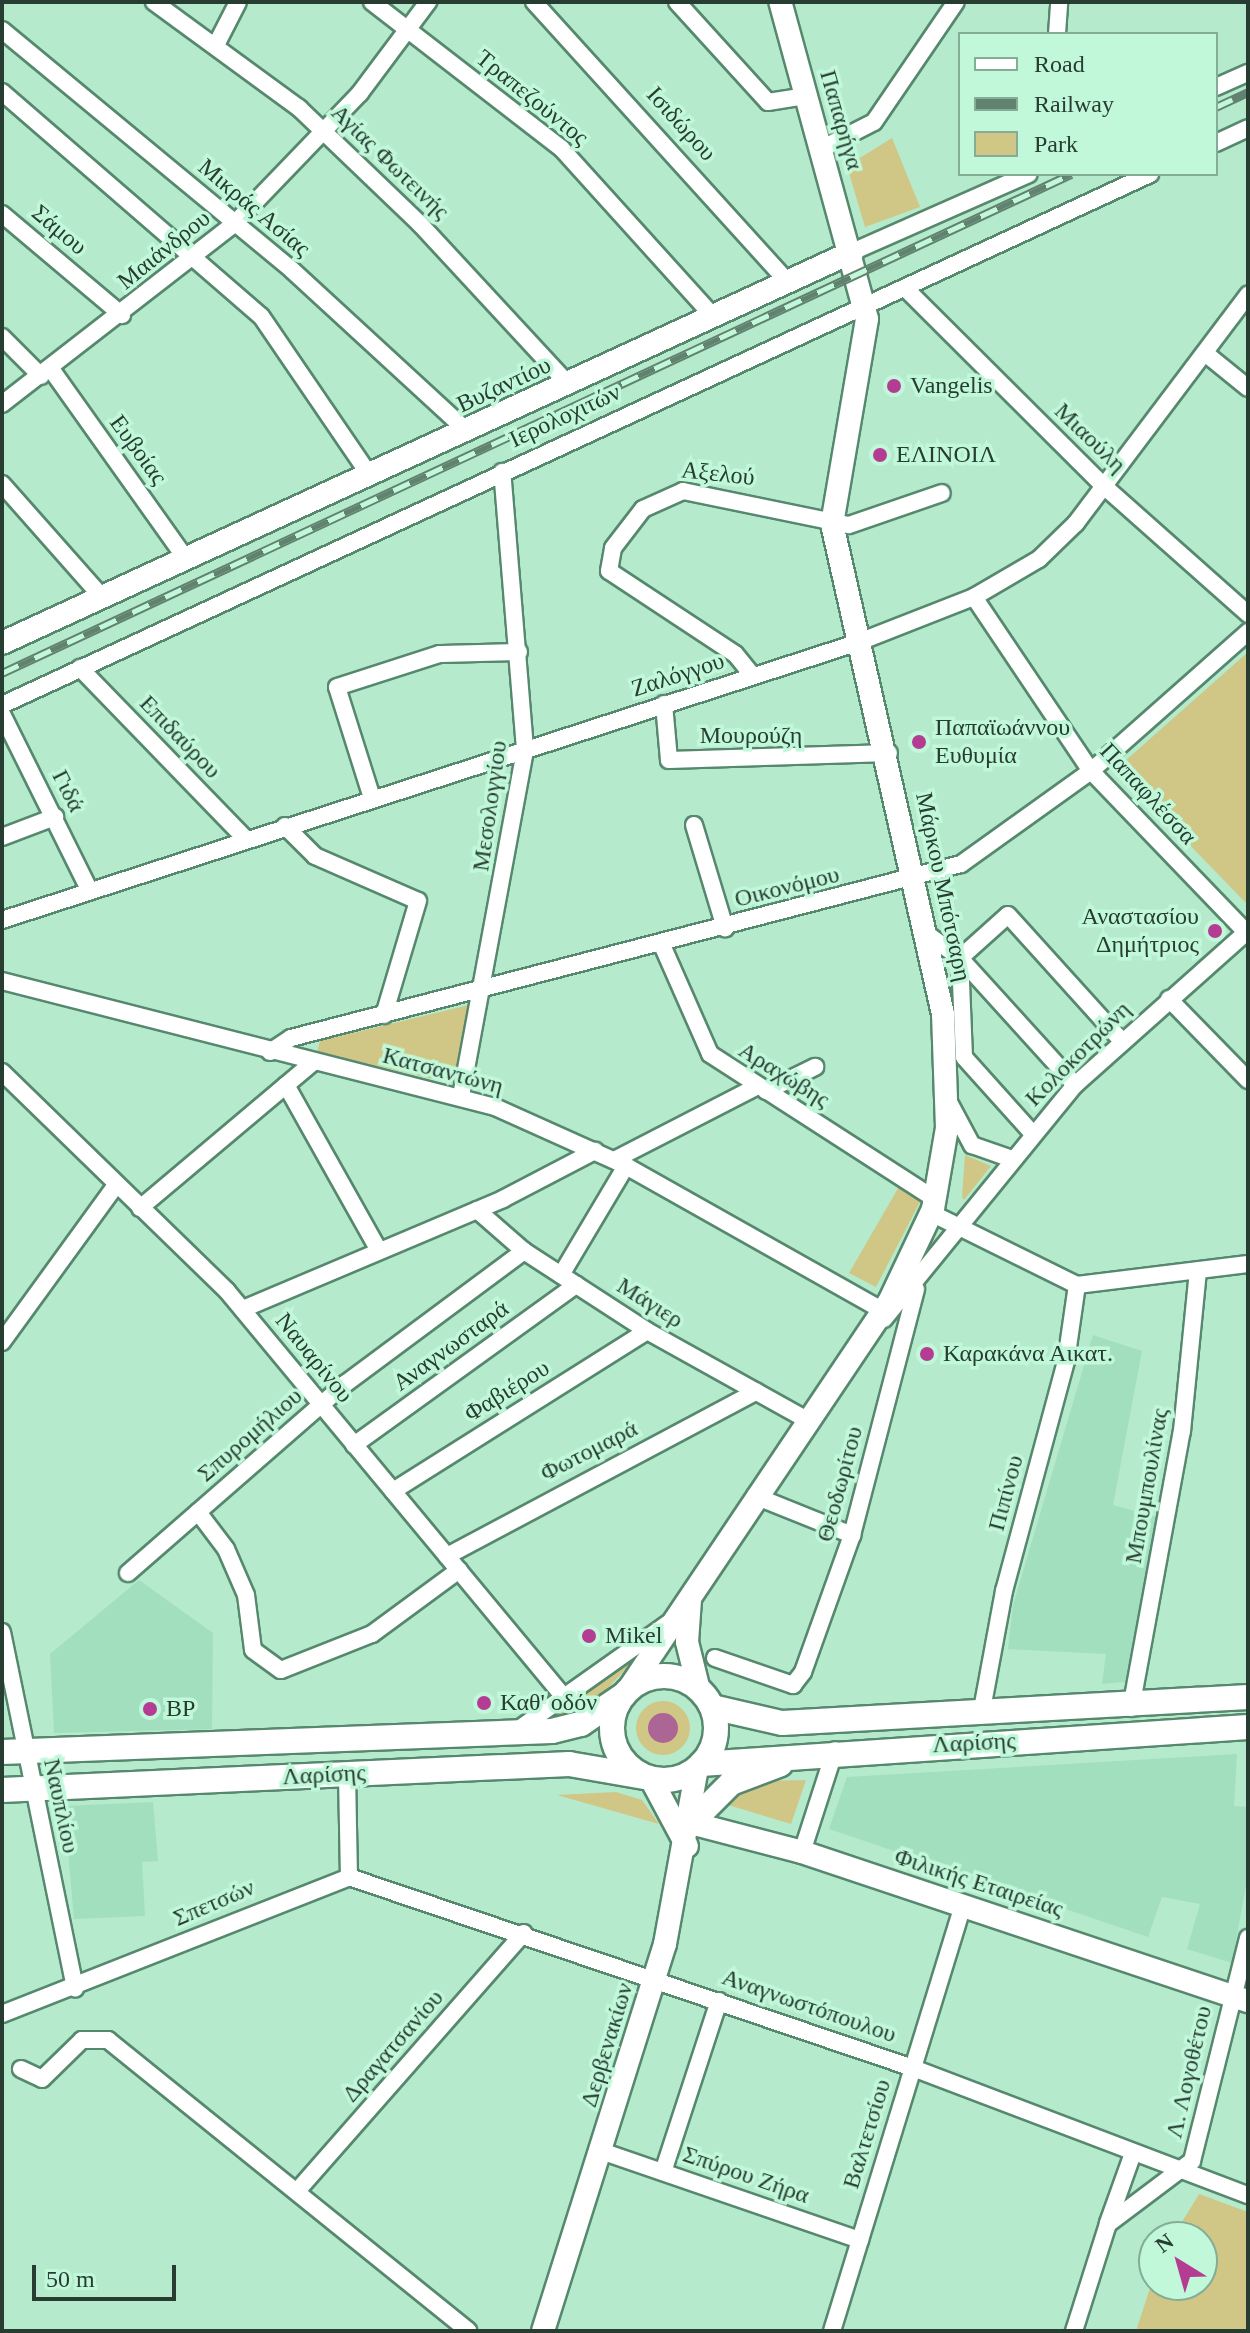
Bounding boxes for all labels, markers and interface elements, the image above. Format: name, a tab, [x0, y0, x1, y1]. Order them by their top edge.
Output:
legend	[958, 32, 1218, 176]
street label: Τραπεζούντος	[470, 44, 594, 152]
text: Road	[1034, 51, 1085, 77]
street label: Παπαρήγα	[813, 67, 869, 173]
street label: Ισιδώρου	[640, 81, 722, 167]
text: Railway	[1034, 91, 1114, 117]
street label: Αγίας Φωτεινής	[325, 98, 455, 226]
text: Park	[1034, 131, 1078, 157]
street label: Μικράς Ασίας	[192, 152, 316, 264]
street label: Σάμου	[26, 199, 92, 261]
street label: Μαιάνδρου	[112, 204, 216, 296]
street label: Βυζαντίου	[452, 351, 556, 419]
place label: Vangelis	[910, 372, 993, 400]
marker: Vangelis	[885, 377, 903, 395]
street label: Ιερολοχιτών	[505, 378, 625, 454]
street label: Μιαούλη	[1048, 397, 1132, 479]
street label: Ευβοίας	[103, 409, 173, 491]
place label: ΕΛΙΝΟΙΛ	[896, 441, 996, 469]
marker: ΕΛΙΝΟΙΛ	[871, 446, 889, 464]
street label: Αξελού	[680, 456, 756, 492]
street label: Ζαλόγγου	[628, 646, 728, 704]
street label: Επιδαύρου	[133, 689, 227, 785]
place label: Παπαϊωάννου Ευθυμία	[935, 714, 1070, 770]
street label: Μουρούζη	[700, 722, 802, 750]
marker: Παπαϊωάννου Ευθυμία	[910, 733, 928, 751]
street label: Παπαφλέσσα	[1094, 737, 1202, 851]
street label: Μεσολογγίου	[467, 739, 513, 873]
street label: Γιδά	[45, 765, 91, 817]
street label: Μάρκου Μπότσαρη	[909, 790, 977, 984]
street label: Οικονόμου	[732, 860, 842, 914]
place label: Αναστασίου Δημήτριος	[1082, 903, 1199, 959]
marker: Αναστασίου Δημήτριος	[1206, 922, 1224, 940]
street label: Κολοκοτρώνη	[1019, 995, 1137, 1113]
street label: Αραχώβης	[733, 1036, 835, 1114]
street label: Κατσαντώνη	[379, 1041, 507, 1101]
street label: Μάγιερ	[611, 1271, 689, 1335]
street label: Αναγνωσταρά	[388, 1294, 514, 1398]
street label: Ναυαρίνου	[269, 1307, 359, 1409]
place label: Καρακάνα Αικατ.	[943, 1340, 1114, 1368]
marker: Καρακάνα Αικατ.	[918, 1345, 936, 1363]
street label: Φαβιέρου	[459, 1354, 555, 1428]
street label: Σπυρομήλιου	[192, 1382, 308, 1488]
street label: Μπουμπουλίνας	[1119, 1406, 1175, 1566]
street label: Φωτομαρά	[536, 1414, 642, 1488]
street label: Θεοδωρίτου	[811, 1423, 869, 1545]
street label: Πιπίνου	[982, 1452, 1030, 1534]
place label: Mikel	[605, 1622, 662, 1650]
marker: Mikel	[580, 1627, 598, 1645]
place label: Καθ' οδόν	[500, 1689, 597, 1717]
marker: Καθ' οδόν	[475, 1694, 493, 1712]
place label: BP	[166, 1695, 195, 1723]
marker: BP	[141, 1700, 159, 1718]
street label: Λαρίσης	[932, 1726, 1016, 1760]
street label: Ναυπλίου	[37, 1756, 85, 1856]
street label: Λαρίσης	[282, 1758, 366, 1792]
street label: Φιλικής Εταιρείας	[891, 1842, 1067, 1924]
street label: Σπετσών	[169, 1873, 259, 1933]
street label: Αναγνωστόπουλου	[718, 1963, 900, 2049]
street label: Δερβενακίων	[574, 1979, 640, 2111]
street label: Δραγατσανίου	[336, 1984, 450, 2108]
street label: Λ. Λογοθέτου	[1160, 2002, 1218, 2142]
street label: Βαλτετσίου	[837, 2076, 897, 2192]
street label: Σπύρου Ζήρα	[679, 2140, 813, 2210]
north arrow	[1138, 2221, 1218, 2301]
text: N	[1151, 2228, 1178, 2258]
scale bar	[36, 2249, 180, 2299]
text: 50 m	[46, 2266, 95, 2292]

